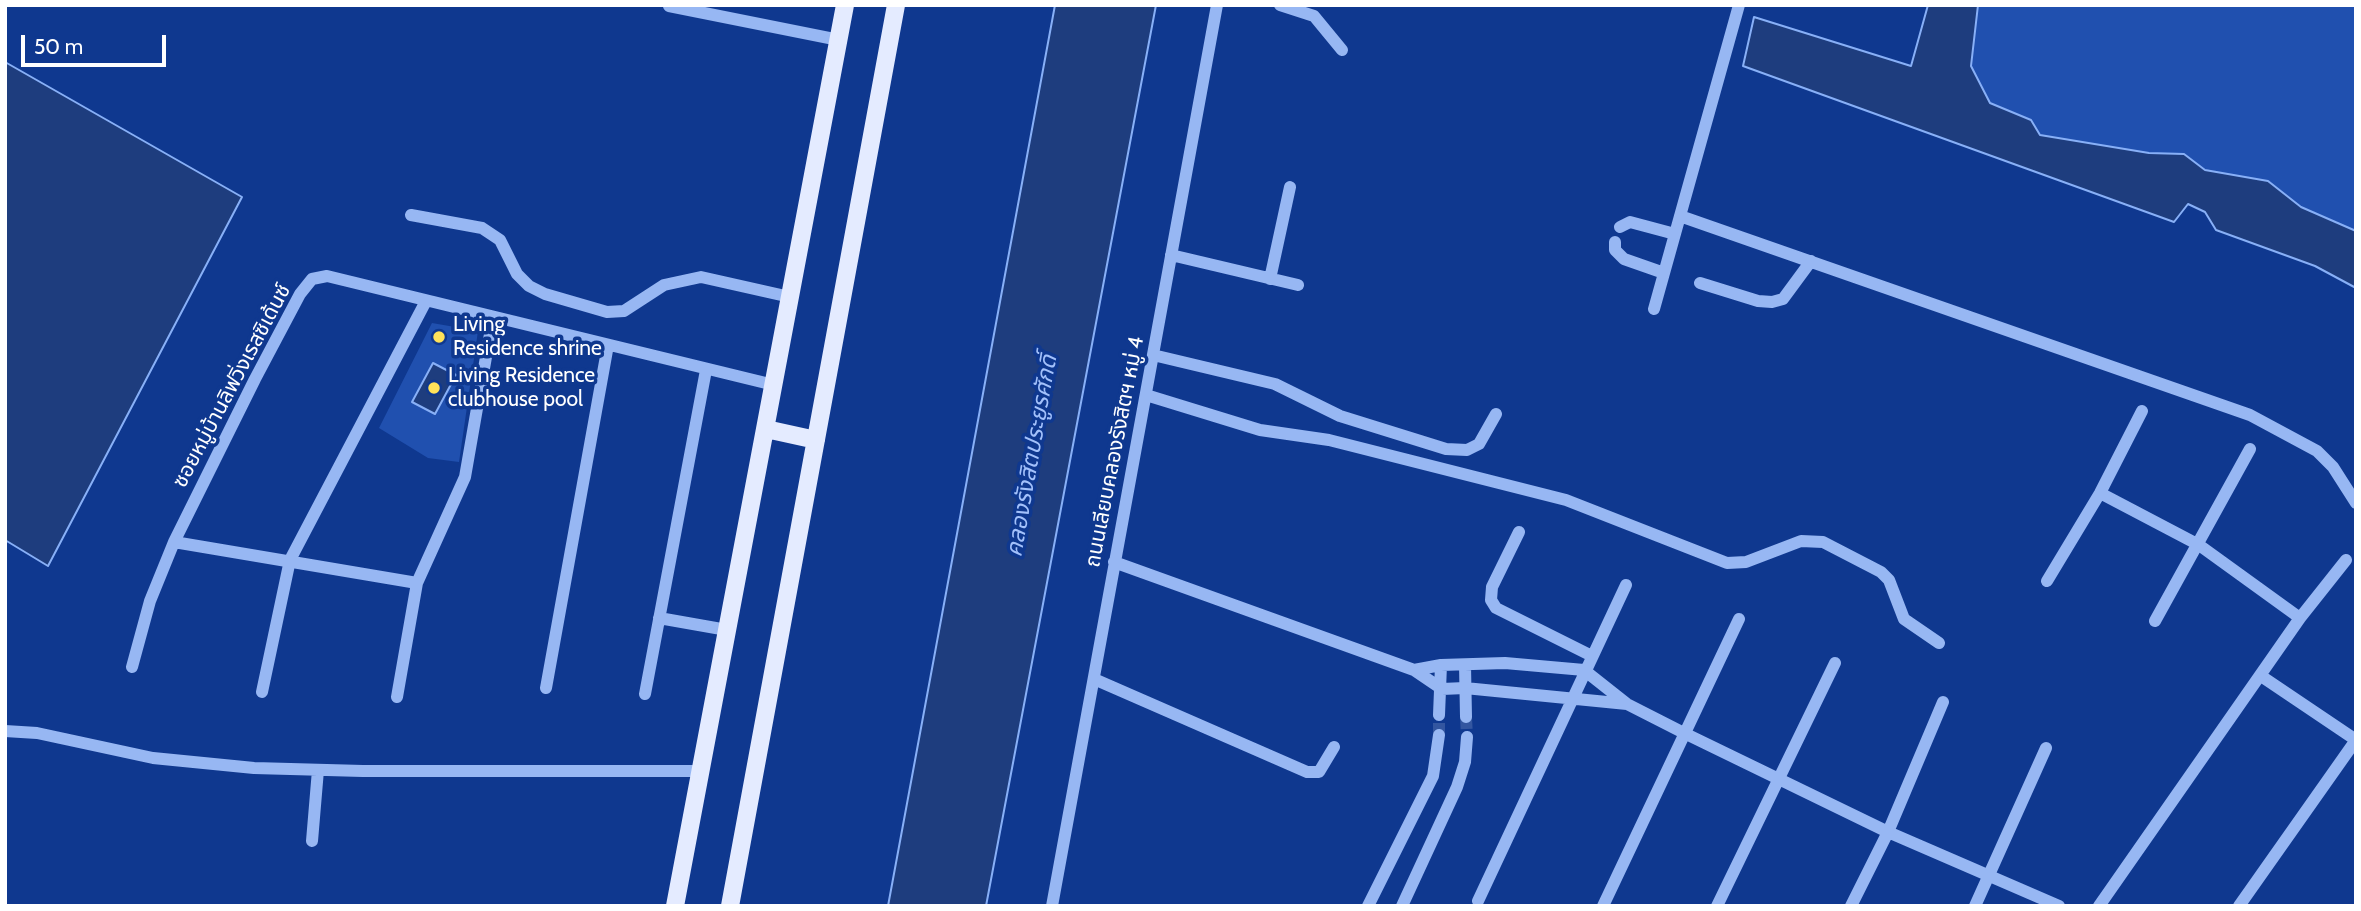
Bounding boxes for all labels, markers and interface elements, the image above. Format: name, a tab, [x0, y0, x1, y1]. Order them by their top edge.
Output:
scale bar	[24, 21, 170, 65]
text: 50 m	[34, 34, 83, 59]
street label: ซอยหมู่บ้านลิฟวิ่งเรสซิเด้นซ์	[168, 280, 296, 492]
place label: Living Residence shrine	[453, 312, 602, 362]
marker: Living Residence shrine	[431, 329, 447, 345]
street label: ถนนเลียบคลองรังสิตฯ หมู่ 4	[1080, 335, 1150, 569]
water label: คลองรังสิตประยูรศักดิ์	[1001, 353, 1063, 559]
place label: Living Residence clubhouse pool	[448, 363, 595, 413]
marker: Living Residence clubhouse pool	[426, 380, 442, 396]

